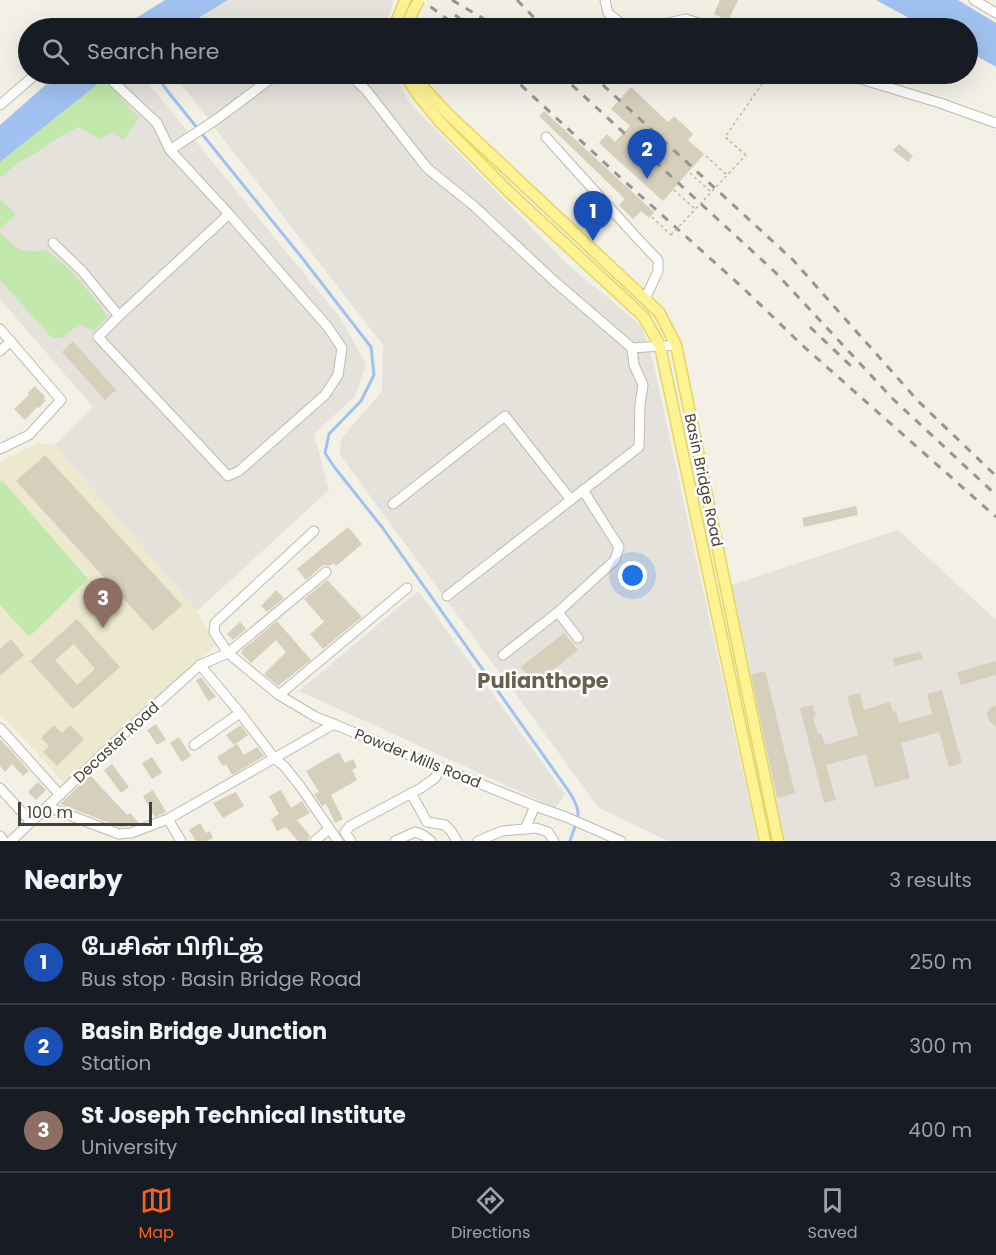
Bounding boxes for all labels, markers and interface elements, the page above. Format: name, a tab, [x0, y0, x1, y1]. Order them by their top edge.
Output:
search box	[18, 18, 978, 84]
icon: search	[39, 35, 72, 68]
text: Search here	[87, 36, 220, 67]
pin: 2	[628, 130, 666, 179]
pin: 1	[574, 192, 612, 241]
street label: Basin Bridge Road	[680, 412, 728, 548]
your location	[618, 561, 647, 590]
pin: 3	[84, 578, 122, 628]
district label: Pulianthope	[477, 666, 609, 695]
street label: Decaster Road	[68, 697, 164, 787]
street label: Powder Mills Road	[352, 723, 484, 793]
scale bar	[18, 799, 152, 826]
text: 100 m	[27, 801, 73, 824]
text: Nearby	[24, 862, 122, 898]
text: 3 results	[889, 866, 972, 894]
text: பேசின் பிரிட்ஜ்	[81, 932, 264, 963]
text: 1	[40, 948, 47, 976]
text: 250 m	[909, 948, 972, 976]
text: Bus stop · Basin Bridge Road	[81, 965, 362, 993]
text: Basin Bridge Junction	[81, 1016, 327, 1047]
text: 2	[38, 1032, 49, 1060]
text: 300 m	[909, 1032, 972, 1060]
text: Station	[81, 1049, 151, 1077]
text: St Joseph Technical Institute	[81, 1100, 406, 1131]
text: 3	[37, 1116, 50, 1144]
text: 400 m	[908, 1116, 972, 1144]
text: University	[81, 1133, 177, 1161]
tab: Map	[139, 1184, 174, 1245]
tab: Directions	[451, 1184, 530, 1245]
tab: Saved	[808, 1184, 857, 1245]

